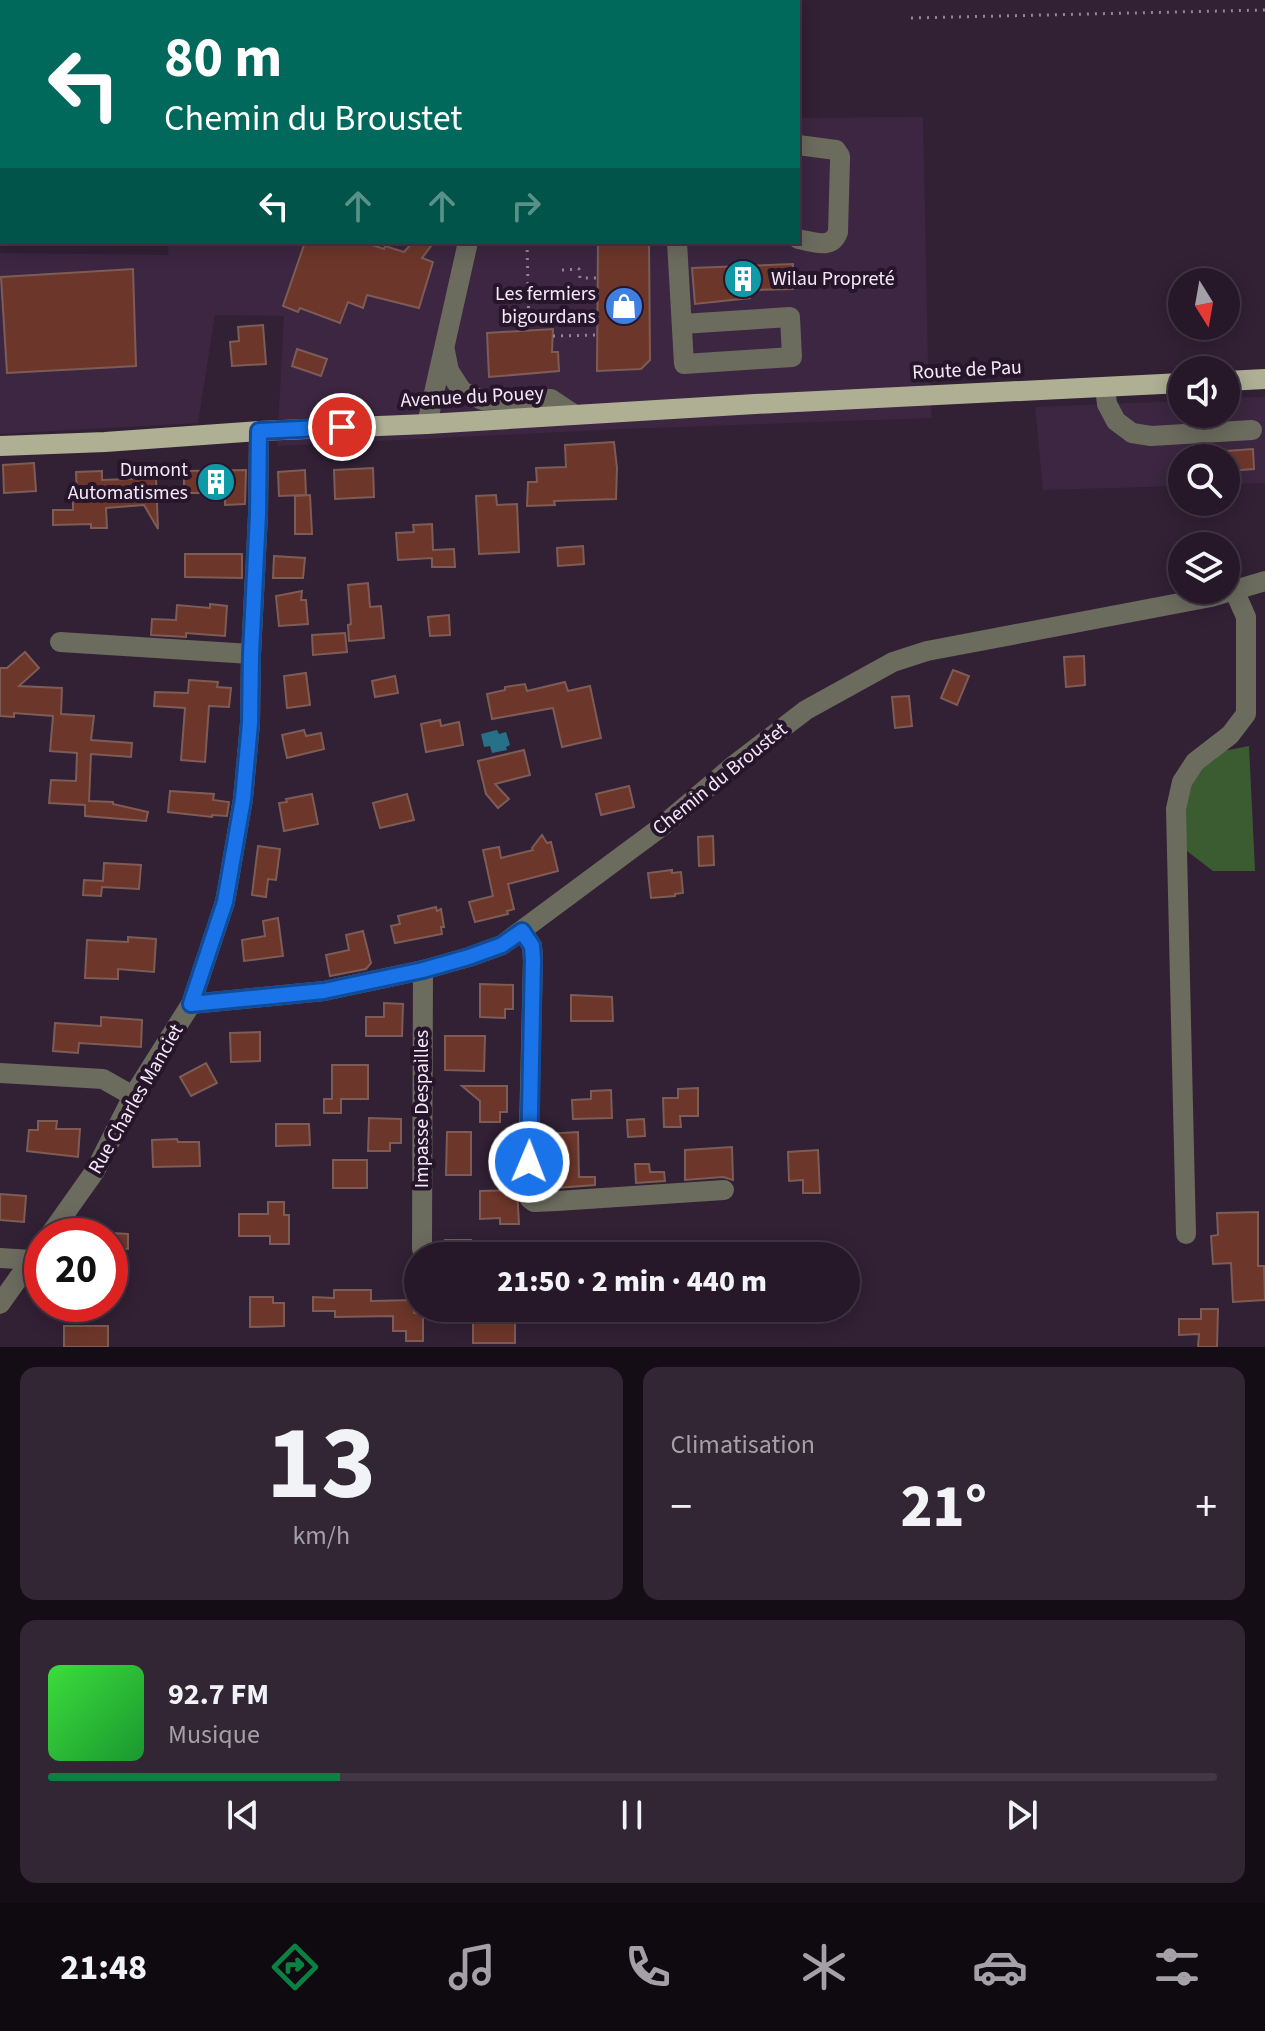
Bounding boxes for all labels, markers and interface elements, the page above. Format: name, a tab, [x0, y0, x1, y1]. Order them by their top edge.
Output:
text: 80 m	[164, 19, 282, 98]
icon: left	[32, 32, 136, 136]
text: Chemin du Broustet	[164, 93, 462, 144]
icon: left	[252, 184, 296, 228]
icon: ahead	[336, 184, 380, 228]
icon: ahead	[420, 184, 464, 228]
icon: right	[504, 184, 548, 228]
building icon: Wilau Propreté	[722, 258, 764, 300]
place label: Wilau Propreté	[771, 265, 895, 293]
north arrow	[1168, 268, 1240, 340]
map controls	[1168, 268, 1240, 604]
place label: Les fermiers bigourdans	[495, 280, 596, 331]
shop icon: Les fermiers bigourdans	[603, 285, 645, 327]
street label: Route de Pau	[911, 353, 1023, 387]
button: sound	[1168, 356, 1240, 428]
street label: Avenue du Pouey	[400, 379, 545, 415]
pin	[308, 393, 376, 461]
icon: arrive	[320, 405, 364, 449]
button: search	[1168, 444, 1240, 516]
place label: Dumont Automatismes	[68, 456, 188, 507]
building icon: Dumont Automatismes	[195, 461, 237, 503]
button: layers	[1168, 532, 1240, 604]
street label: Chemin du Broustet	[647, 716, 793, 842]
street label: Rue Charles Manciet	[82, 1019, 190, 1179]
street label: Impasse Despailles	[408, 1030, 436, 1188]
position arrow	[487, 1120, 571, 1204]
speed limit sign: 20	[24, 1218, 128, 1322]
text: 21:50 · 2 min · 440 m	[497, 1260, 767, 1303]
text: 13	[266, 1391, 376, 1539]
text: Climatisation	[671, 1426, 815, 1463]
text: 21°	[901, 1465, 987, 1550]
text: −	[671, 1476, 692, 1539]
text: +	[1195, 1476, 1217, 1539]
text: km/h	[292, 1517, 350, 1554]
text: 92.7 FM	[168, 1673, 269, 1716]
text: Musique	[168, 1716, 260, 1753]
icon: previous	[221, 1793, 265, 1837]
icon: pause	[610, 1793, 654, 1837]
icon: next	[1000, 1793, 1044, 1837]
icon: directions	[267, 1939, 323, 1995]
icon: music	[444, 1939, 500, 1995]
icon: phone	[620, 1939, 676, 1995]
icon: climate	[796, 1939, 852, 1995]
icon: car	[972, 1939, 1028, 1995]
icon: filters	[1149, 1939, 1205, 1995]
text: 21:48	[60, 1942, 147, 1993]

